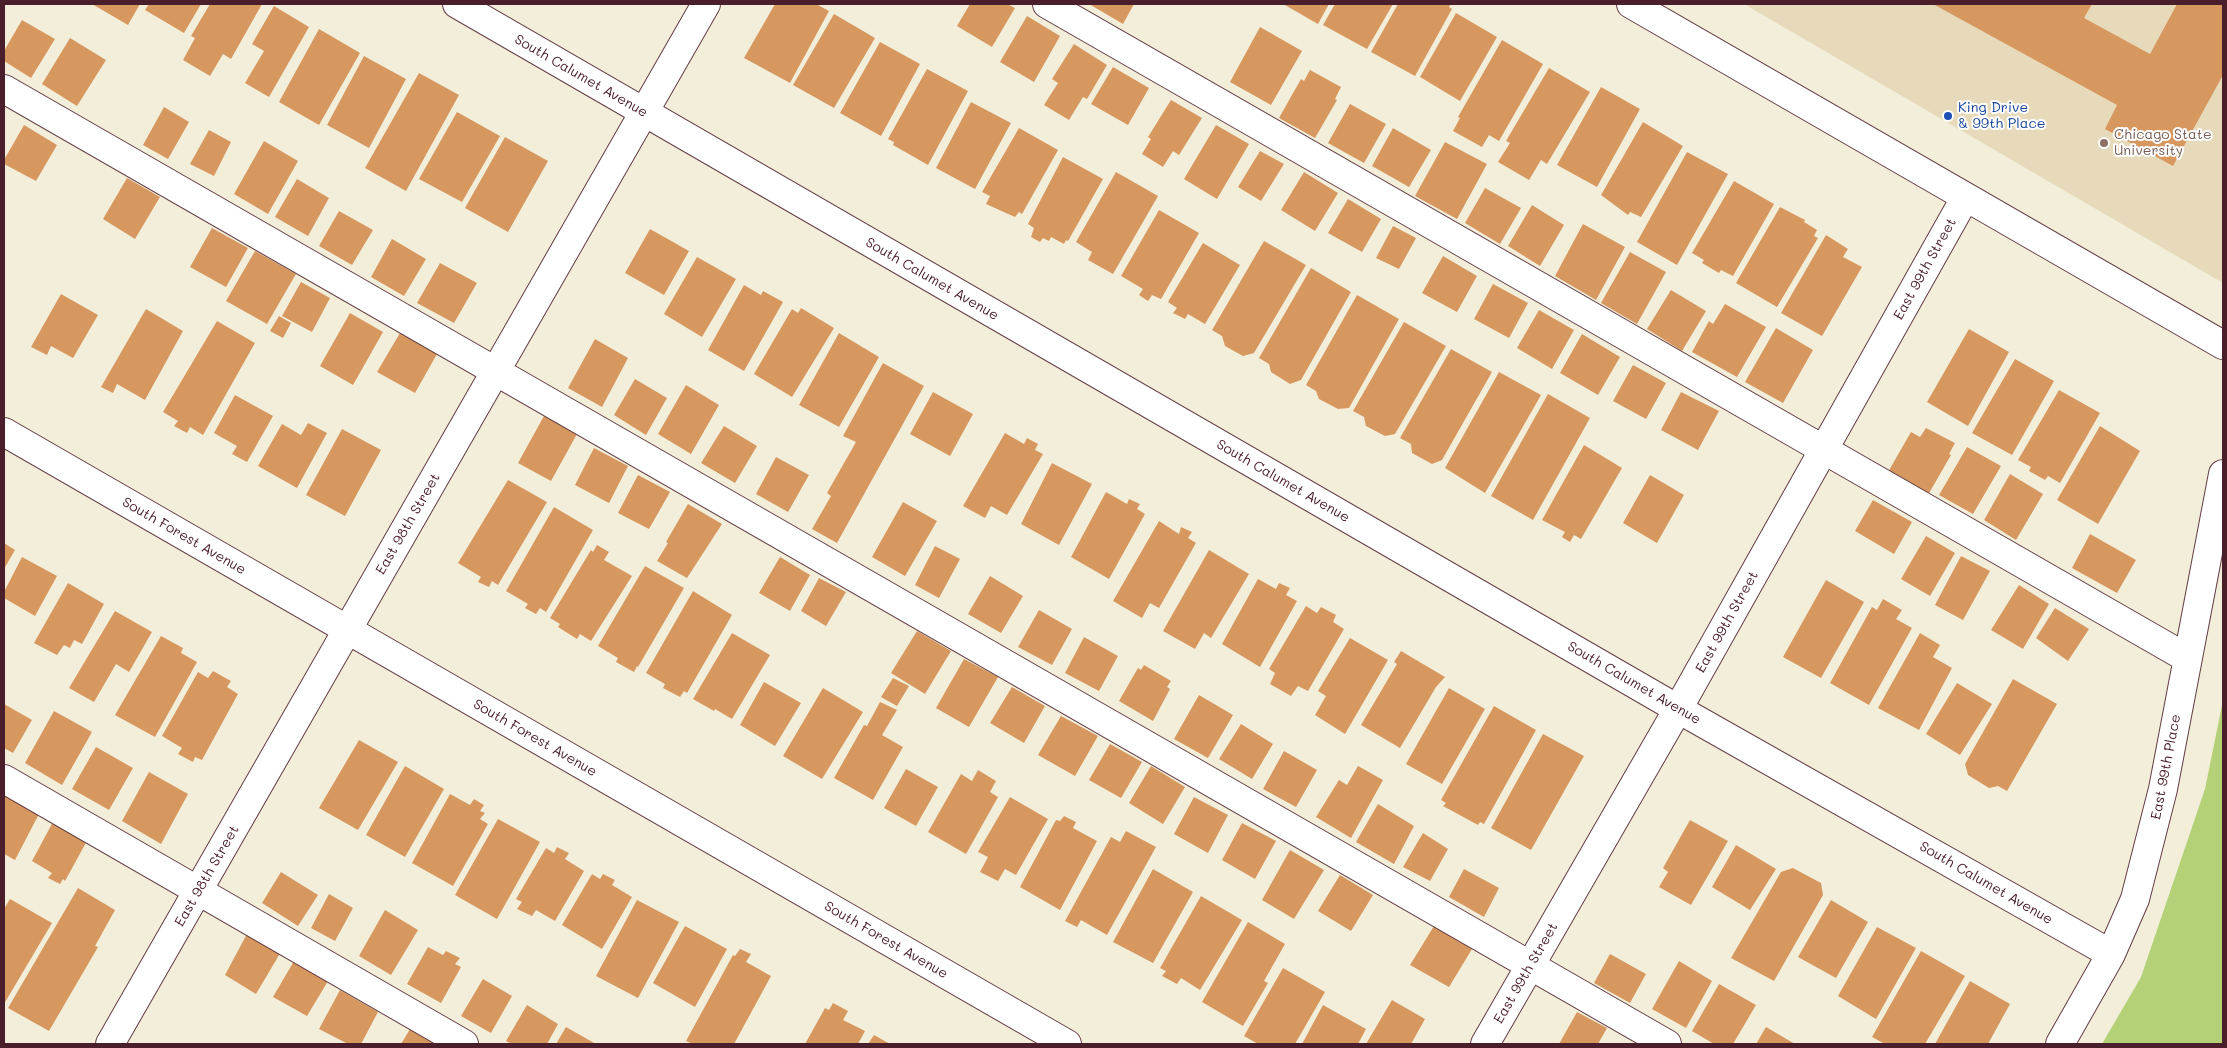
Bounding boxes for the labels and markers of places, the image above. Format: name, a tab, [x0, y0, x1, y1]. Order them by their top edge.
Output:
place label: King Drive & 99th Place	[1958, 100, 2045, 132]
marker: King Drive & 99th Place	[1942, 110, 1954, 122]
place label: Chicago State University	[2114, 127, 2212, 160]
marker: Chicago State University	[2098, 137, 2110, 149]

